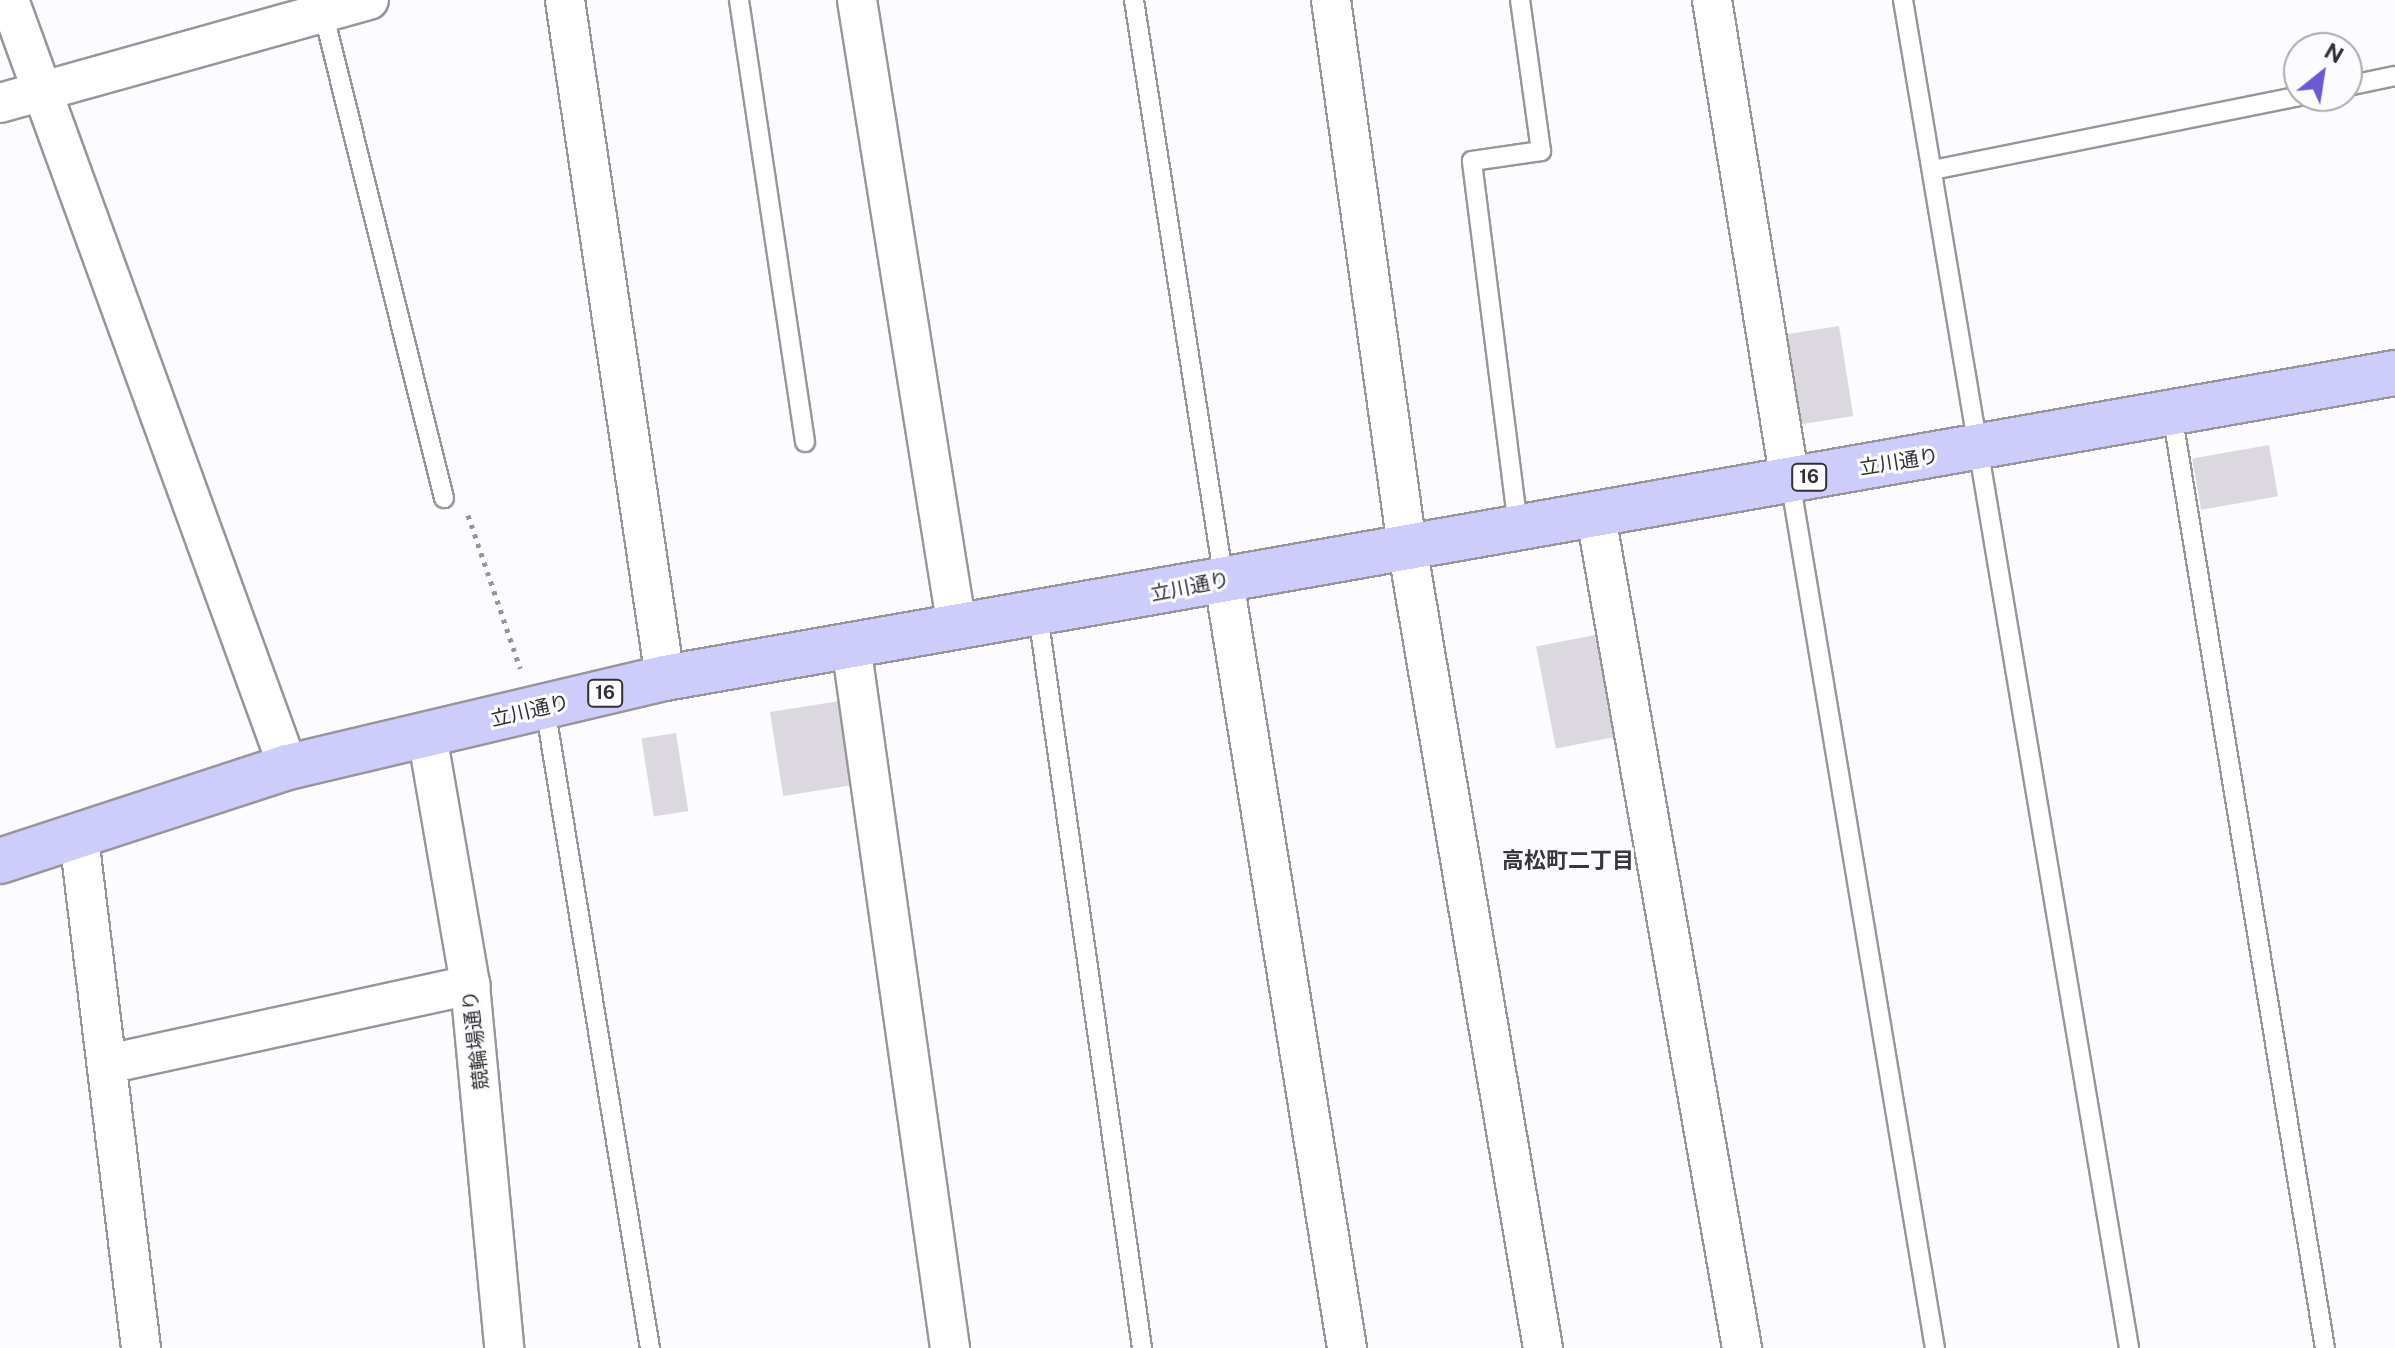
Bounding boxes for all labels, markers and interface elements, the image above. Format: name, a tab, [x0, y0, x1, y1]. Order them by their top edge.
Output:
north arrow	[2283, 32, 2363, 112]
text: N	[2320, 37, 2348, 69]
street label: 立川通り	[1858, 444, 1940, 480]
road number: 16	[1791, 463, 1827, 491]
street label: 立川通り	[1148, 568, 1232, 606]
road number: 16	[587, 679, 623, 707]
street label: 立川通り	[488, 690, 572, 732]
district label: 高松町二丁目	[1502, 848, 1634, 874]
street label: 競輪場通り	[458, 989, 494, 1091]

